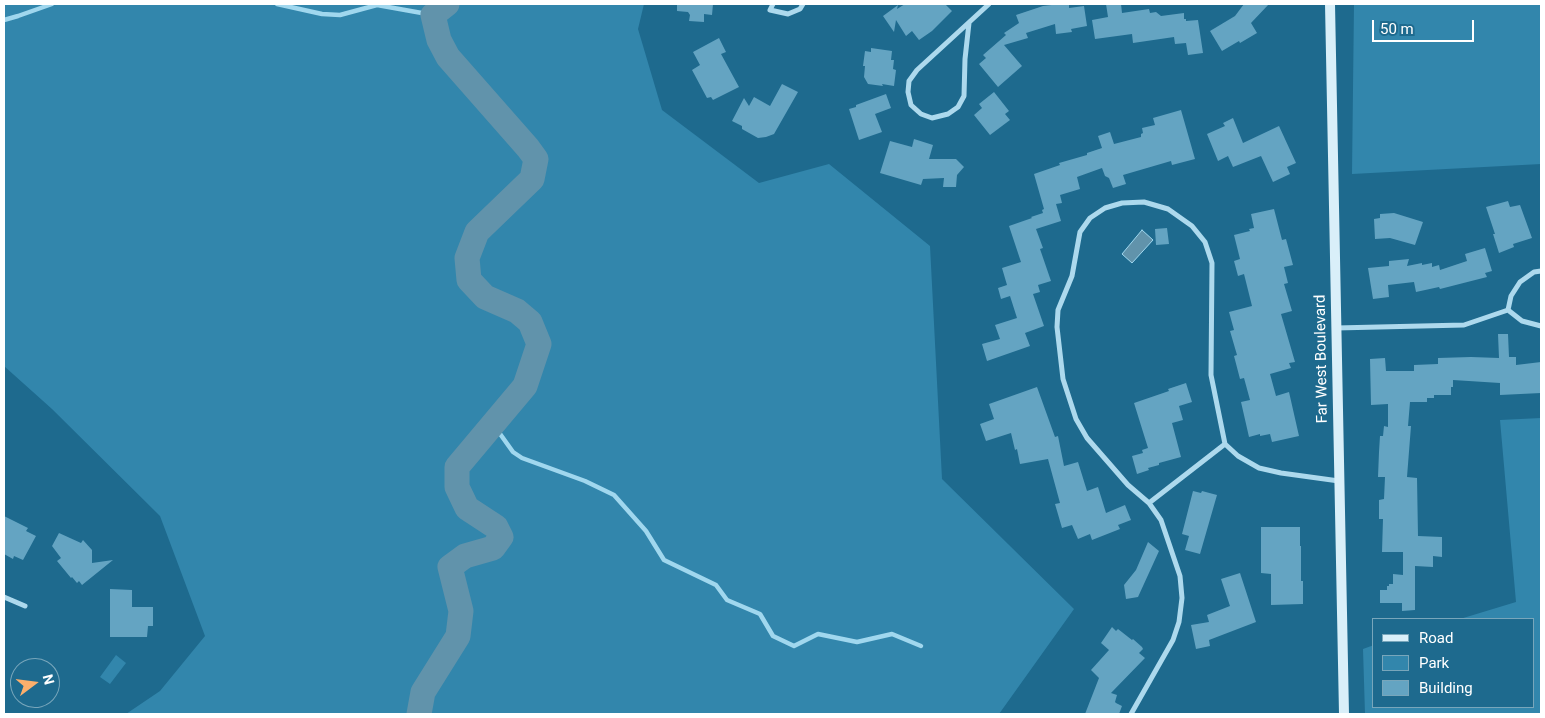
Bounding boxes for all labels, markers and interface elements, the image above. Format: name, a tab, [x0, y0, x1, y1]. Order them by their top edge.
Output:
scale bar	[1375, 10, 1478, 42]
text: 50 m	[1380, 20, 1414, 38]
street label: Far West Boulevard	[1312, 294, 1332, 424]
legend	[1372, 618, 1535, 708]
text: Road	[1419, 629, 1453, 647]
text: Park	[1419, 654, 1449, 672]
north arrow	[10, 658, 60, 708]
text: N	[40, 673, 58, 686]
text: Building	[1419, 679, 1473, 697]

